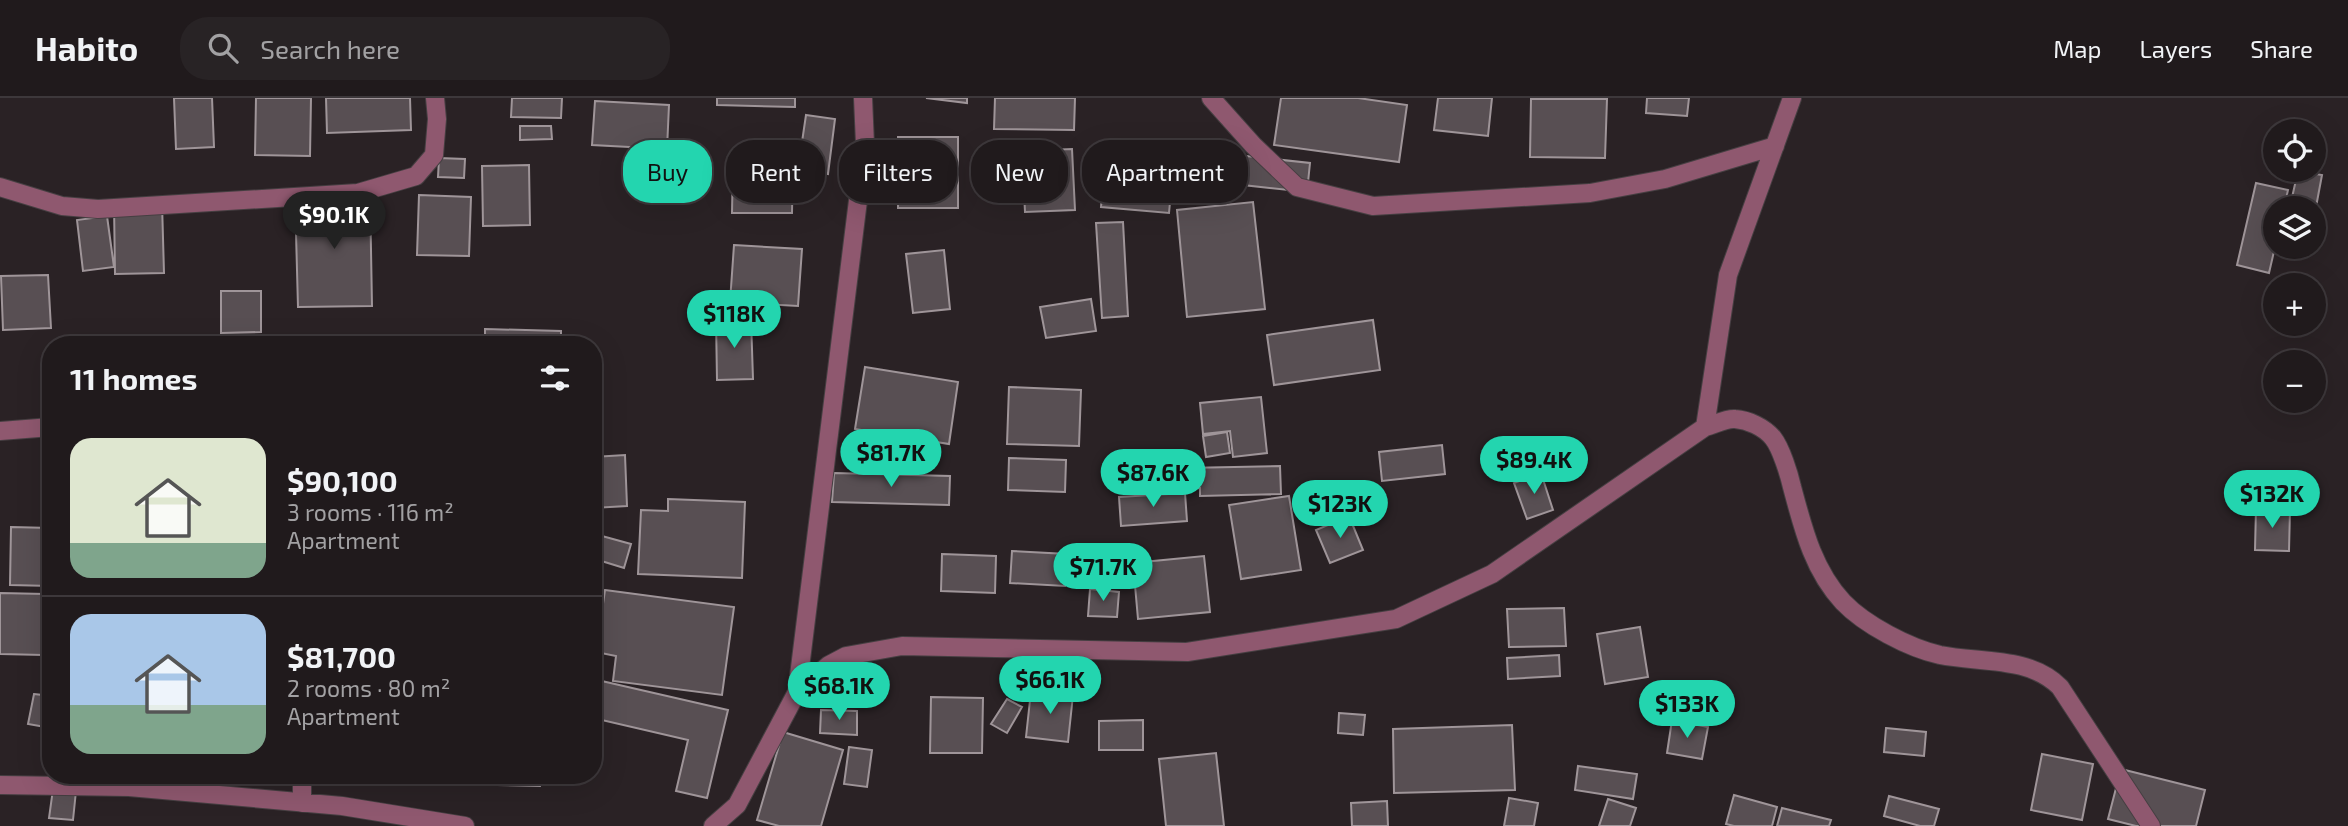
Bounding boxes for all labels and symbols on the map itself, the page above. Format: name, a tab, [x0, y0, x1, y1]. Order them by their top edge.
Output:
pin: $90.1K	[277, 192, 391, 251]
pin: $118K	[685, 290, 783, 350]
pin: $81.7K	[834, 430, 948, 489]
pin: $89.4K	[1477, 436, 1591, 496]
pin: $87.6K	[1096, 450, 1210, 509]
pin: $132K	[2223, 470, 2321, 530]
pin: $123K	[1291, 480, 1389, 540]
pin: $71.7K	[1046, 544, 1160, 603]
pin: $66.1K	[993, 656, 1107, 716]
pin: $68.1K	[782, 662, 896, 722]
pin: $133K	[1638, 680, 1736, 740]

